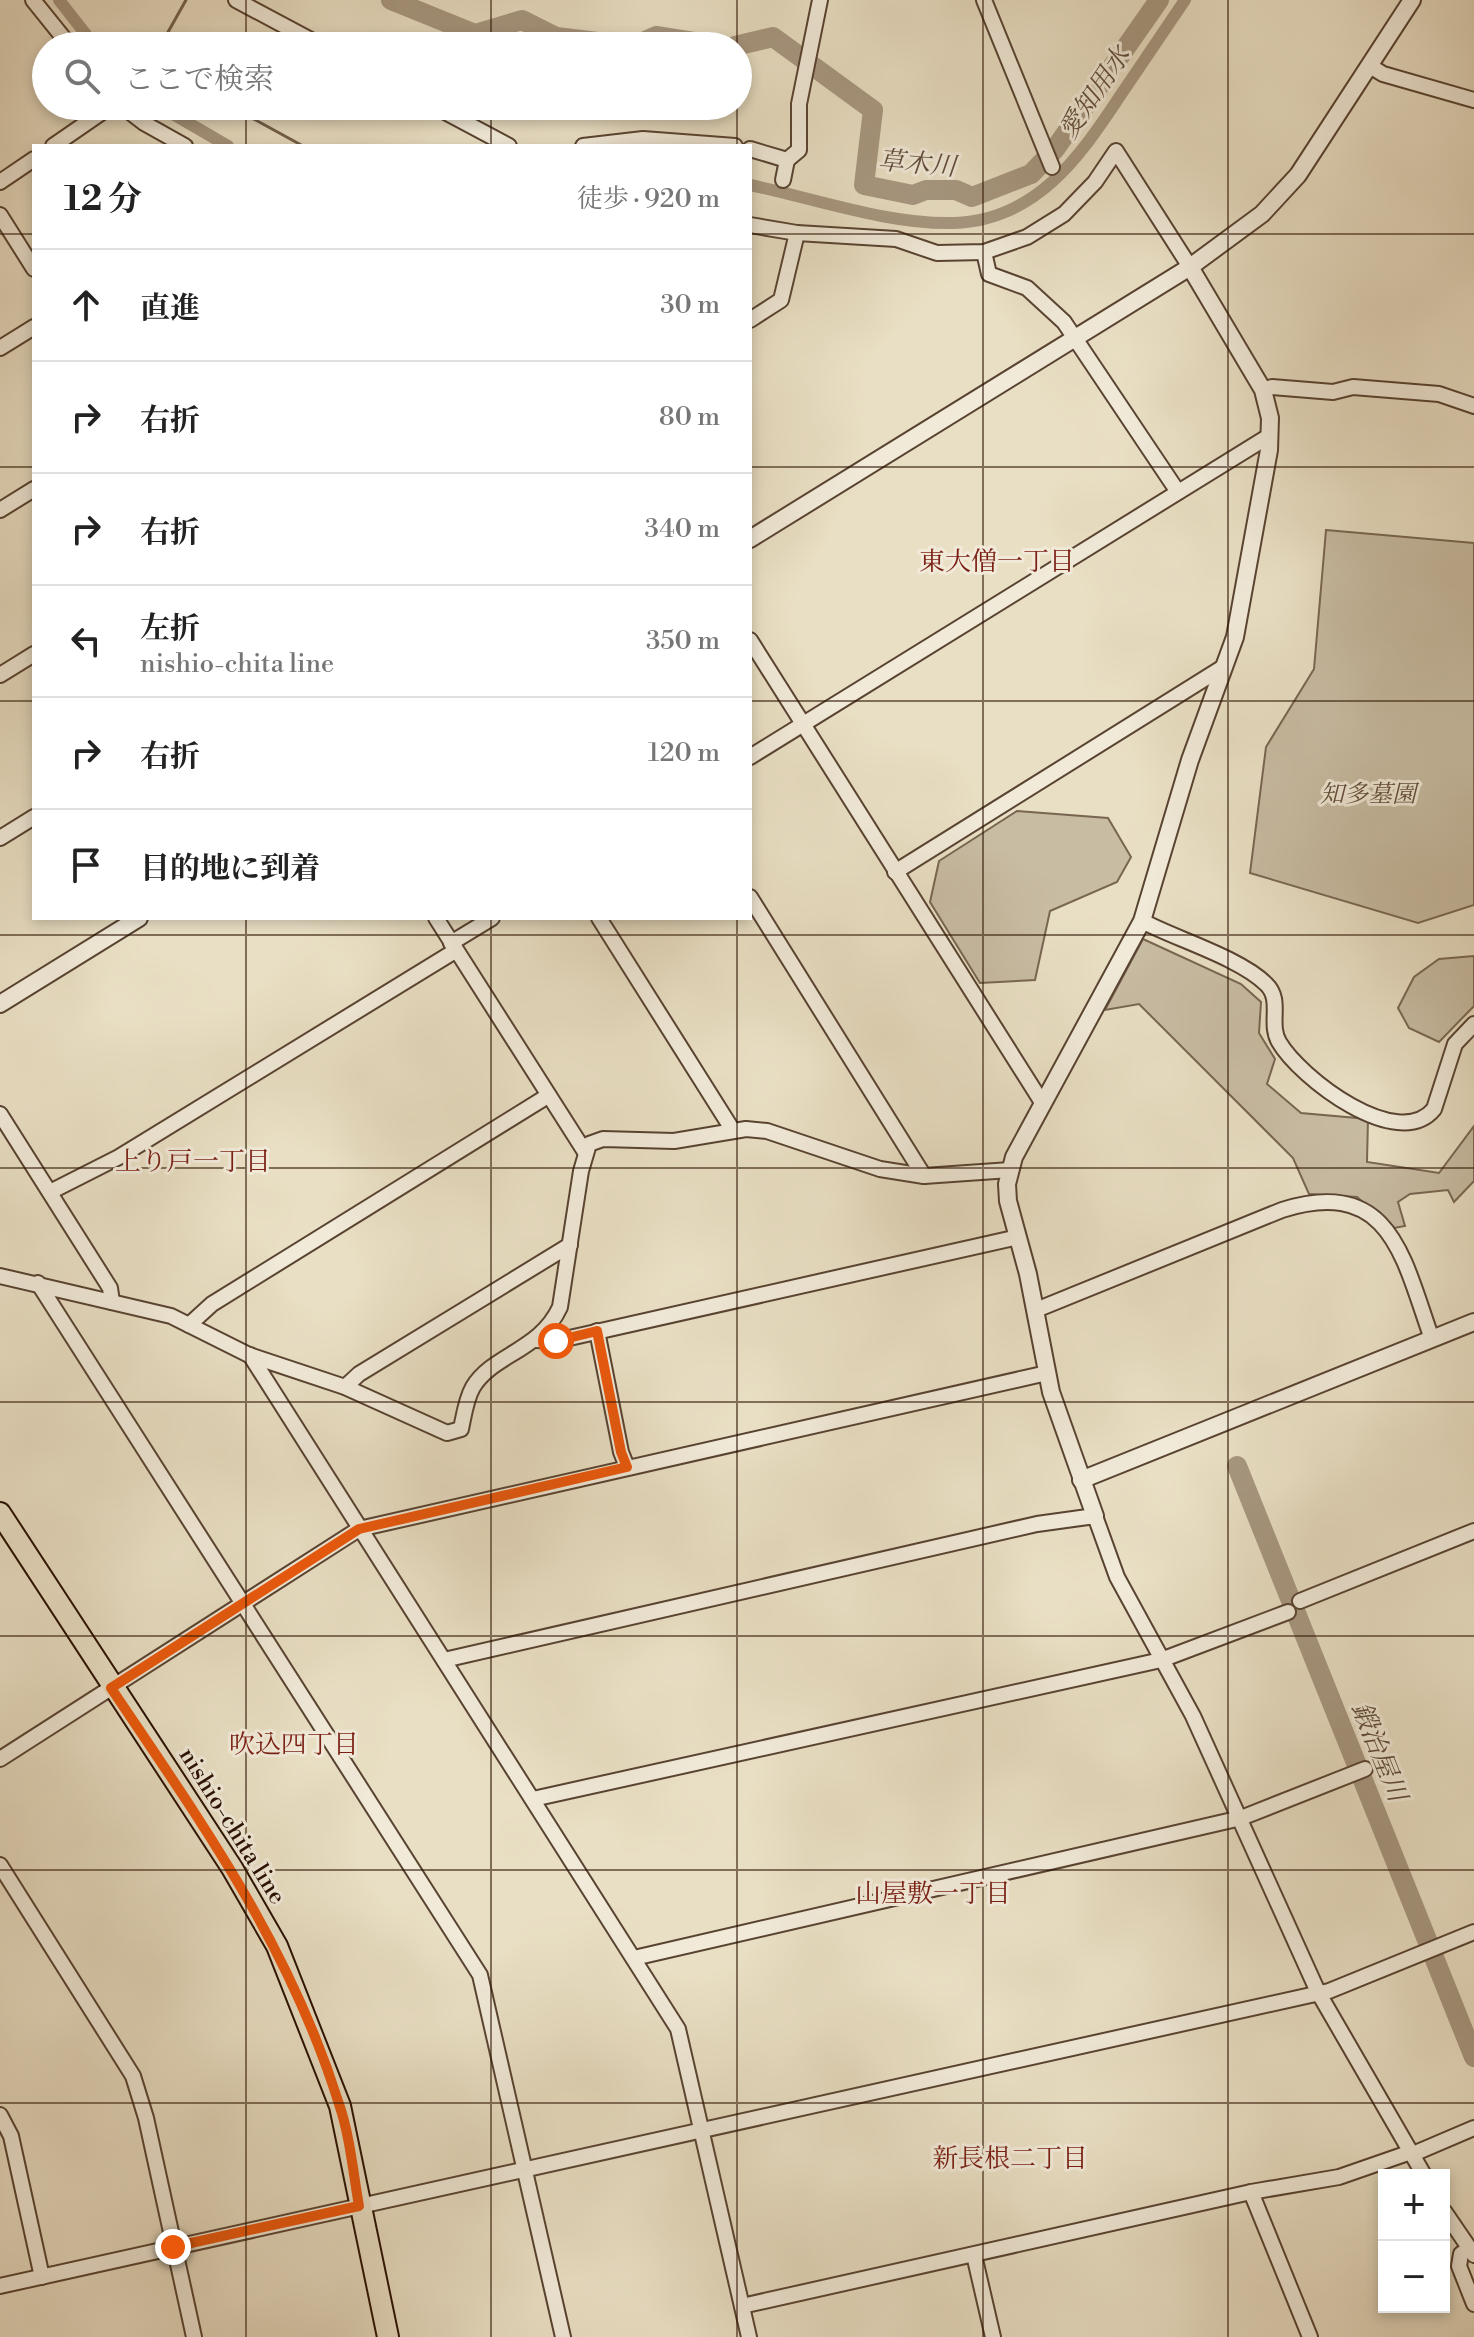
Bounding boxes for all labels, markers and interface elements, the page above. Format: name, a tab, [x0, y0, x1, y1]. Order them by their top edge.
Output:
search box	[32, 32, 752, 120]
water label: 愛知用水	[1053, 38, 1139, 145]
icon: search	[60, 54, 104, 98]
text: ここで検索	[124, 61, 274, 99]
water label: 草木川	[877, 145, 960, 184]
text: 12 分	[64, 179, 142, 221]
text: 徒歩 · 920 m	[577, 183, 720, 215]
icon: ahead	[64, 283, 108, 327]
text: 30 m	[660, 289, 720, 321]
text: 直進	[140, 290, 200, 328]
icon: right	[64, 395, 108, 439]
text: 80 m	[659, 401, 720, 433]
text: 右折	[140, 402, 200, 440]
icon: right	[64, 507, 108, 551]
text: 340 m	[644, 513, 720, 545]
text: 右折	[140, 514, 200, 552]
district label: 東大僧一丁目	[919, 546, 1075, 578]
text: 左折	[140, 610, 200, 648]
icon: left	[64, 619, 108, 663]
text: 350 m	[646, 625, 720, 657]
text: nishio-chita line	[140, 648, 334, 680]
icon: right	[64, 731, 108, 775]
text: 120 m	[648, 737, 720, 769]
text: 右折	[140, 738, 200, 776]
park label: 知多墓園	[1320, 780, 1420, 810]
icon: arrive	[64, 843, 108, 887]
text: 目的地に到着	[140, 850, 320, 888]
district label: 上り戸一丁目	[115, 1146, 271, 1178]
route start	[538, 1323, 574, 1359]
water label: 鍛治屋川	[1345, 1698, 1414, 1809]
district label: 吹込四丁目	[229, 1729, 359, 1761]
street label: nishio-chita line	[172, 1742, 292, 1910]
district label: 山屋敷一丁目	[855, 1878, 1011, 1910]
district label: 新長根二丁目	[932, 2143, 1088, 2175]
map controls	[1378, 2169, 1450, 2313]
button: +	[1378, 2169, 1450, 2241]
route end	[155, 2229, 191, 2265]
button: −	[1378, 2241, 1450, 2313]

